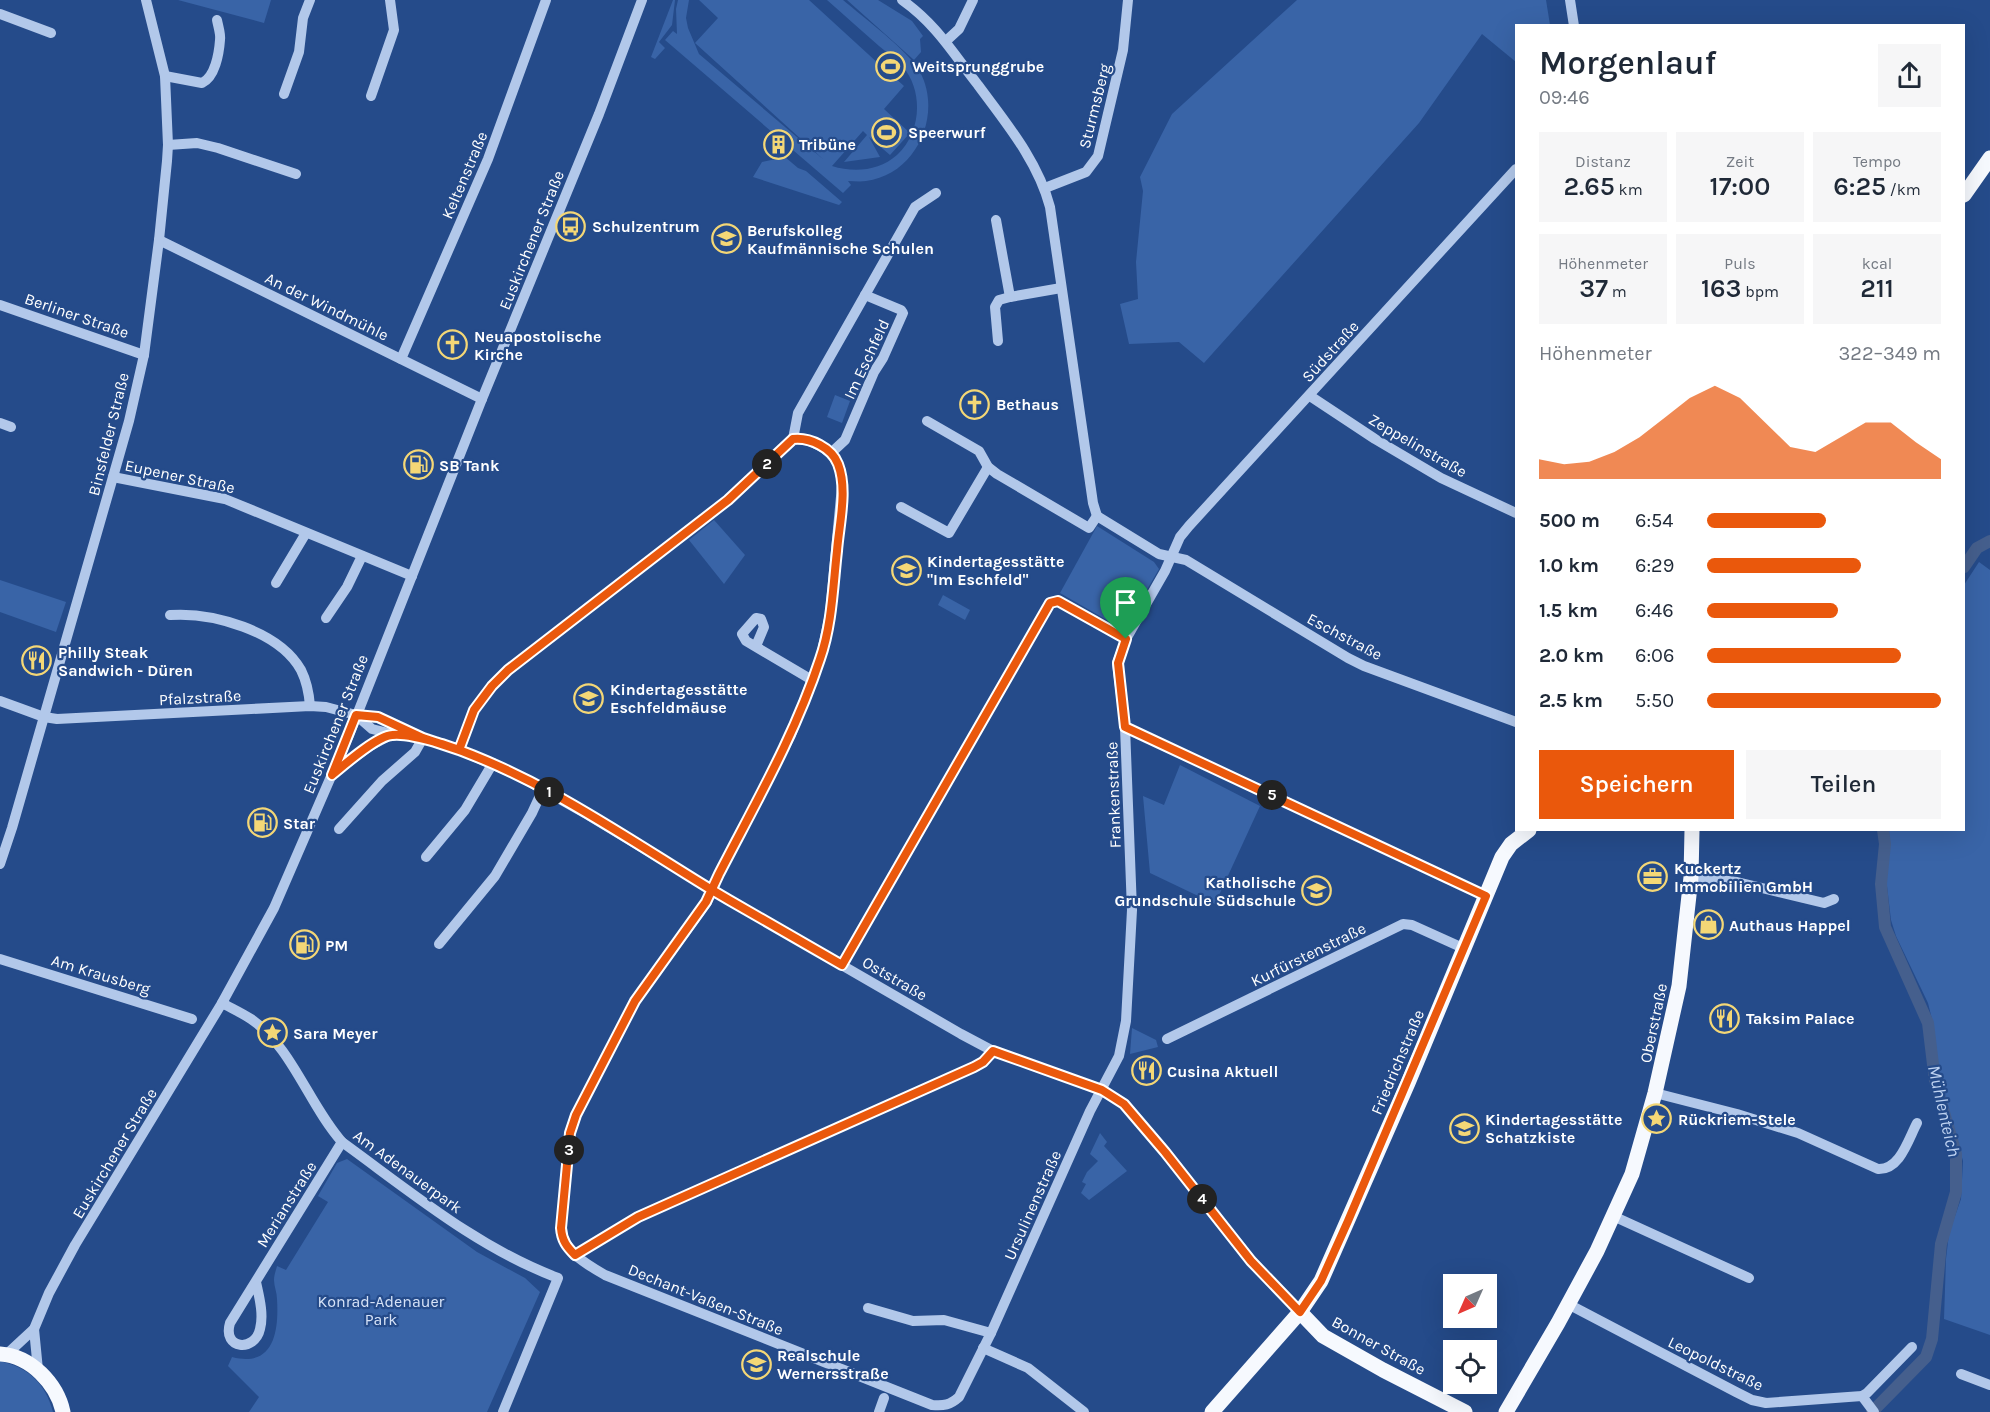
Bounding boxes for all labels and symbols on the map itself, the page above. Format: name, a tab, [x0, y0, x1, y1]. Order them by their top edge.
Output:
sports icon: Weitsprunggrube	[875, 50, 907, 82]
place label: Weitsprunggrube	[912, 57, 1044, 76]
street label: Sturmsberg	[1075, 62, 1114, 151]
sports icon: Speerwurf	[871, 116, 903, 148]
place label: Speerwurf	[908, 123, 986, 142]
building icon: Tribüne	[762, 128, 794, 160]
street label: Keltenstraße	[437, 129, 491, 222]
place label: Tribüne	[799, 135, 856, 154]
street label: Euskirchener Straße	[495, 168, 568, 313]
bus stop icon: Schulzentrum	[555, 210, 587, 242]
place label: Schulzentrum	[592, 217, 700, 236]
place label: Berufskolleg Kaufmännische Schulen	[747, 221, 934, 258]
school or university icon: Berufskolleg Kaufmännische Schulen	[710, 223, 742, 255]
street label: An der Windmühle	[262, 268, 392, 345]
street label: Berliner Straße	[22, 289, 131, 342]
street label: Im Eschfeld	[840, 316, 893, 402]
street label: Südstraße	[1298, 317, 1363, 386]
place label: Neuapostolische Kirche	[474, 327, 601, 364]
church icon: Neuapostolische Kirche	[437, 329, 469, 361]
street label: Binsfelder Straße	[84, 371, 133, 498]
church icon: Bethaus	[959, 388, 991, 420]
place label: Bethaus	[996, 395, 1059, 414]
street label: Zeppelinstraße	[1365, 410, 1470, 481]
fuel station icon: SB Tank	[402, 449, 434, 481]
pin: 2	[752, 449, 782, 479]
street label: Eupener Straße	[123, 456, 237, 497]
place label: SB Tank	[439, 456, 500, 475]
place label: Kindertagesstätte "Im Eschfeld"	[927, 552, 1064, 589]
school or university icon: Kindertagesstätte "Im Eschfeld"	[890, 554, 922, 586]
pin	[1100, 577, 1151, 639]
street label: Eschstraße	[1304, 609, 1386, 664]
place label: Philly Steak Sandwich - Düren	[58, 643, 193, 680]
restaurant icon: Philly Steak Sandwich - Düren	[21, 645, 53, 677]
street label: Euskirchener Straße	[299, 652, 372, 797]
place label: Kindertagesstätte Eschfeldmäuse	[610, 680, 747, 717]
school or university icon: Kindertagesstätte Eschfeldmäuse	[573, 682, 605, 714]
street label: Pfalzstraße	[158, 686, 242, 709]
street label: Frankenstraße	[1102, 741, 1125, 849]
pin: 1	[534, 777, 564, 807]
pin: 5	[1257, 780, 1287, 810]
fuel station icon: Star	[246, 807, 278, 839]
place label: Star	[283, 814, 316, 833]
place label: Kuckertz Immobilien GmbH	[1674, 859, 1813, 896]
office icon: Kuckertz Immobilien GmbH	[1637, 861, 1669, 893]
place label: Katholische Grundschule Südschule	[1114, 873, 1296, 910]
school or university icon: Katholische Grundschule Südschule	[1301, 875, 1333, 907]
shop icon: Authaus Happel	[1692, 909, 1724, 941]
place label: Authaus Happel	[1729, 916, 1851, 935]
street label: Kurfürstenstraße	[1248, 918, 1369, 990]
fuel station icon: PM	[288, 929, 320, 961]
place label: PM	[325, 936, 348, 955]
street label: Am Krausberg	[49, 950, 153, 999]
street label: Oststraße	[859, 952, 931, 1005]
street label: Oberstraße	[1636, 982, 1671, 1065]
restaurant icon: Taksim Palace	[1709, 1002, 1741, 1034]
street label: Friedrichstraße	[1367, 1007, 1428, 1118]
place label: Taksim Palace	[1746, 1009, 1855, 1028]
place icon: Sara Meyer	[256, 1017, 288, 1049]
place label: Sara Meyer	[293, 1024, 378, 1043]
restaurant icon: Cusina Aktuell	[1130, 1055, 1162, 1087]
place label: Cusina Aktuell	[1167, 1062, 1278, 1081]
water label: Mühlenteich	[1923, 1063, 1965, 1159]
street label: Euskirchener Straße	[68, 1085, 161, 1222]
place icon: Rückriem-Stele	[1641, 1103, 1673, 1135]
place label: Kindertagesstätte Schatzkiste	[1485, 1110, 1622, 1147]
place label: Rückriem-Stele	[1678, 1110, 1796, 1129]
school or university icon: Kindertagesstätte Schatzkiste	[1448, 1112, 1480, 1144]
street label: Am Adenauerpark	[350, 1126, 466, 1217]
pin: 3	[554, 1135, 584, 1165]
street label: Ursulinenstraße	[1000, 1147, 1065, 1263]
street label: Merianstraße	[252, 1158, 320, 1251]
pin: 4	[1187, 1184, 1217, 1214]
street label: Dechant-Vaßen-Straße	[625, 1260, 786, 1339]
north arrow	[1443, 1274, 1497, 1328]
park label: Konrad-Adenauer Park	[318, 1292, 445, 1329]
street label: Bonner Straße	[1329, 1312, 1429, 1379]
street label: Leopoldstraße	[1665, 1332, 1766, 1395]
place label: Realschule Wernersstraße	[777, 1346, 889, 1383]
school or university icon: Realschule Wernersstraße	[740, 1348, 772, 1380]

